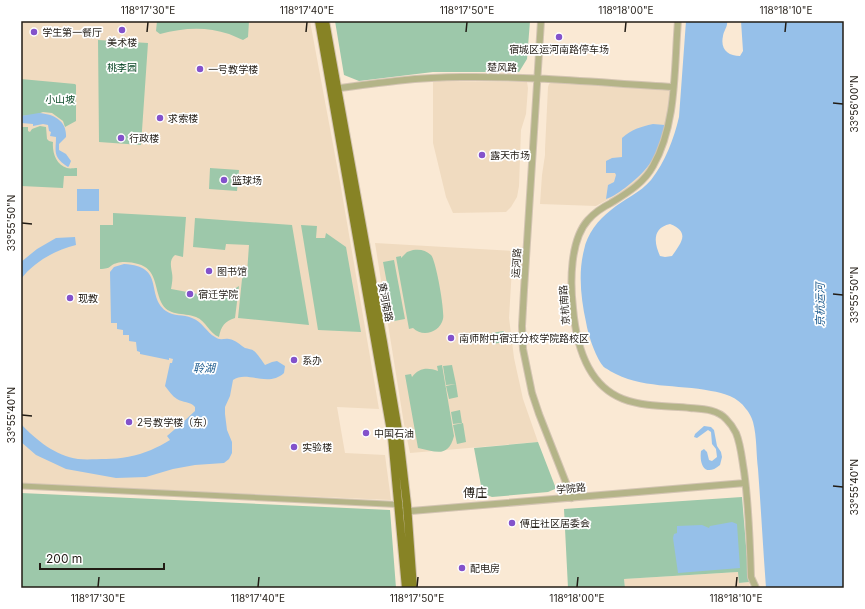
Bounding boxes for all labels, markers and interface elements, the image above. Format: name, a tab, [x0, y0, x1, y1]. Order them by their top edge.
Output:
text: 118°17'30"E	[121, 4, 175, 16]
text: 118°17'40"E	[280, 4, 334, 16]
text: 118°17'50"E	[440, 4, 494, 16]
text: 118°18'00"E	[598, 4, 654, 16]
text: 118°18'10"E	[759, 4, 813, 16]
marker: 美术楼	[117, 25, 127, 35]
place label: 学生第一餐厅	[42, 26, 102, 38]
marker: 学生第一餐厅	[29, 27, 39, 37]
marker: 宿城区运河南路停车场	[554, 32, 564, 42]
place label: 美术楼	[107, 36, 137, 48]
place label: 宿城区运河南路停车场	[509, 43, 609, 55]
park label: 桃李园	[107, 61, 137, 73]
street label: 楚风路	[487, 61, 517, 73]
place label: 一号教学楼	[208, 63, 258, 75]
marker: 一号教学楼	[195, 64, 205, 74]
text: 33°56'00"N	[848, 76, 860, 132]
park label: 小山坡	[45, 93, 75, 105]
place label: 求索楼	[168, 112, 198, 124]
marker: 求索楼	[155, 113, 165, 123]
place label: 行政楼	[129, 132, 159, 144]
marker: 行政楼	[116, 133, 126, 143]
place label: 露天市场	[490, 149, 530, 161]
marker: 露天市场	[477, 150, 487, 160]
place label: 篮球场	[232, 174, 262, 186]
marker: 篮球场	[219, 175, 229, 185]
text: 33°55'50"N	[5, 195, 17, 251]
street label: 运河路	[509, 248, 523, 278]
place label: 图书馆	[217, 265, 247, 277]
marker: 图书馆	[204, 266, 214, 276]
text: 33°55'50"N	[848, 267, 860, 323]
street label: 黄河南路	[376, 281, 396, 323]
water label: 京杭运河	[813, 281, 827, 327]
street label: 京杭南路	[557, 285, 571, 325]
place label: 宿迁学院	[198, 288, 238, 300]
marker: 宿迁学院	[185, 289, 195, 299]
place label: 现教	[78, 292, 98, 304]
marker: 现教	[65, 293, 75, 303]
place label: 南师附中宿迁分校学院路校区	[459, 332, 589, 344]
marker: 南师附中宿迁分校学院路校区	[446, 333, 456, 343]
place label: 系办	[302, 354, 322, 366]
marker: 系办	[289, 355, 299, 365]
water label: 聆湖	[193, 361, 217, 375]
text: 33°55'40"N	[5, 387, 17, 443]
place label: 2号教学楼（东）	[137, 416, 213, 428]
marker: 2号教学楼（东）	[124, 417, 134, 427]
place label: 中国石油	[374, 427, 414, 439]
marker: 中国石油	[361, 428, 371, 438]
place label: 实验楼	[302, 441, 332, 453]
marker: 实验楼	[289, 442, 299, 452]
text: 33°55'40"N	[848, 459, 860, 515]
street label: 学院路	[556, 481, 586, 495]
district label: 傅庄	[463, 485, 487, 500]
place label: 傅庄社区居委会	[519, 517, 590, 529]
marker: 傅庄社区居委会	[507, 518, 517, 528]
scale bar	[40, 545, 164, 571]
text: 200 m	[46, 551, 82, 566]
place label: 配电房	[470, 562, 500, 574]
marker: 配电房	[457, 563, 467, 573]
text: 118°17'30"E	[71, 592, 125, 604]
text: 118°17'40"E	[231, 592, 285, 604]
text: 118°17'50"E	[390, 592, 444, 604]
text: 118°18'00"E	[549, 592, 605, 604]
text: 118°18'10"E	[709, 592, 763, 604]

